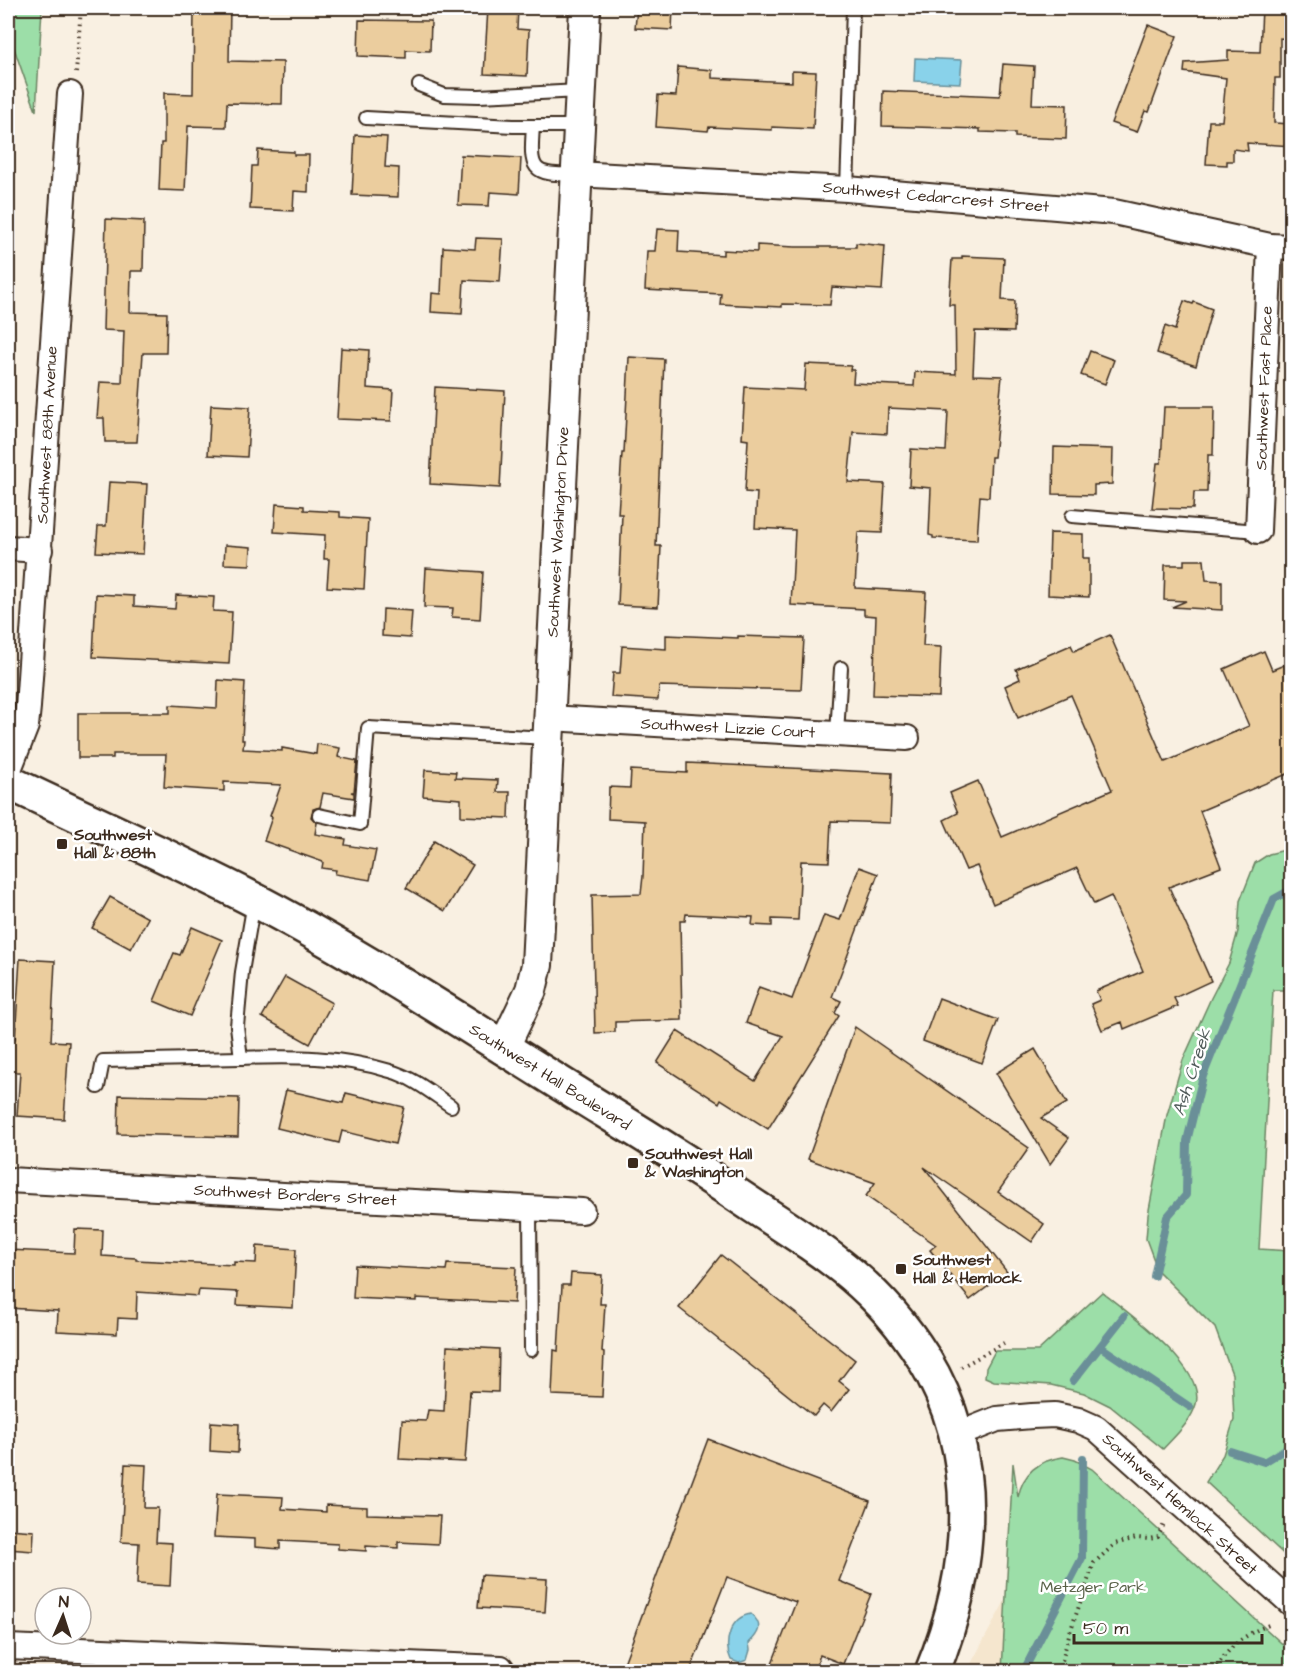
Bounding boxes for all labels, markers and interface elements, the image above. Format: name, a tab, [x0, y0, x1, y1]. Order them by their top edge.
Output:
street label: Southwest Cedarcrest Street	[822, 176, 1051, 218]
street label: Southwest Fast Place	[1250, 305, 1278, 470]
street label: Southwest 88th Avenue	[31, 345, 63, 524]
street label: Southwest Washington Drive	[542, 426, 576, 638]
street label: Southwest Lizzie Court	[640, 712, 816, 744]
place label: Southwest Hall & 88th	[73, 824, 157, 864]
marker: Southwest Hall & 88th	[55, 837, 69, 851]
street label: Southwest Hall Boulevard	[465, 1018, 635, 1136]
water label: Ash Creek	[1166, 1024, 1218, 1119]
place label: Southwest Hall & Washington	[644, 1143, 753, 1185]
marker: Southwest Hall & Washington	[626, 1156, 640, 1170]
street label: Southwest Borders Street	[193, 1179, 397, 1211]
place label: Southwest Hall & Hemlock	[912, 1249, 1022, 1289]
marker: Southwest Hall & Hemlock	[894, 1262, 908, 1276]
street label: Southwest Hemlock Street	[1097, 1428, 1263, 1580]
park label: Metzger Park	[1040, 1576, 1146, 1599]
north arrow	[33, 1586, 93, 1646]
text: N	[58, 1591, 69, 1613]
scale bar	[1074, 1607, 1262, 1645]
text: 50 m	[1083, 1616, 1128, 1641]

